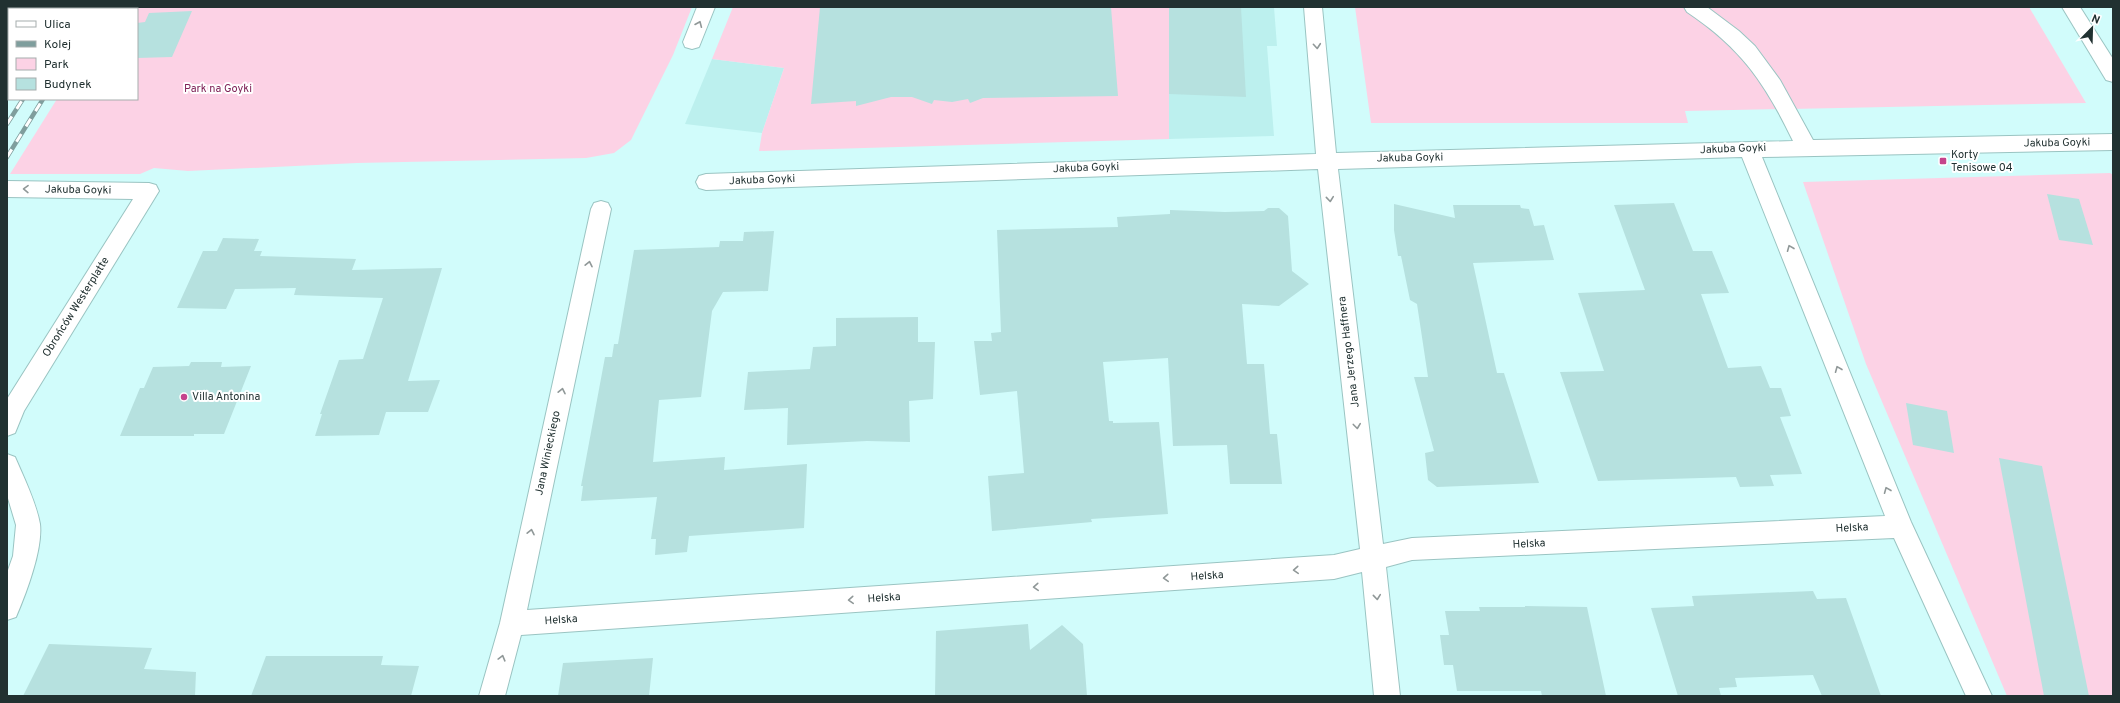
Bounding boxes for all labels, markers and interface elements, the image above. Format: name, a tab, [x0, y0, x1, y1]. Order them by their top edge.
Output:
legend	[8, 8, 138, 100]
north arrow	[2072, 8, 2112, 48]
text: N	[2089, 12, 2102, 28]
text: Ulica	[44, 17, 71, 33]
one-way arrow	[694, 21, 702, 29]
text: Kolej	[44, 37, 71, 53]
one-way arrow	[1312, 43, 1321, 49]
text: Park	[44, 57, 69, 73]
text: Budynek	[44, 77, 92, 93]
park label: Park na Goyki	[184, 82, 252, 96]
street label: Jakuba Goyki	[2024, 135, 2090, 151]
street label: Jakuba Goyki	[1700, 141, 1766, 157]
place label: Korty Tenisowe 04	[1951, 148, 2013, 175]
street label: Jakuba Goyki	[1377, 150, 1443, 166]
marker: Korty Tenisowe 04	[1938, 156, 1948, 166]
street label: Jakuba Goyki	[1053, 160, 1119, 176]
street label: Jakuba Goyki	[729, 172, 795, 188]
street label: Jakuba Goyki	[45, 182, 111, 198]
one-way arrow	[23, 185, 29, 193]
one-way arrow	[1325, 196, 1334, 202]
one-way arrow	[1786, 245, 1794, 252]
street label: Obrońców Westerplatte	[39, 254, 113, 360]
one-way arrow	[585, 261, 593, 267]
street label: Jana Jerzego Haffnera	[1335, 295, 1363, 408]
one-way arrow	[1835, 365, 1843, 372]
one-way arrow	[557, 388, 565, 394]
place label: Villa Antonina	[192, 390, 261, 404]
marker: Villa Antonina	[179, 392, 189, 402]
street label: Jana Winieckiego	[532, 409, 564, 497]
one-way arrow	[1353, 422, 1362, 429]
one-way arrow	[1884, 486, 1892, 494]
street label: Helska	[1835, 520, 1869, 536]
one-way arrow	[527, 528, 535, 535]
street label: Helska	[1512, 536, 1546, 552]
one-way arrow	[1293, 565, 1299, 574]
street label: Helska	[1190, 568, 1224, 584]
one-way arrow	[1163, 574, 1169, 583]
one-way arrow	[1033, 583, 1039, 592]
street label: Helska	[867, 590, 901, 606]
one-way arrow	[1372, 594, 1381, 600]
one-way arrow	[848, 595, 854, 604]
street label: Helska	[544, 612, 578, 628]
one-way arrow	[498, 655, 506, 662]

